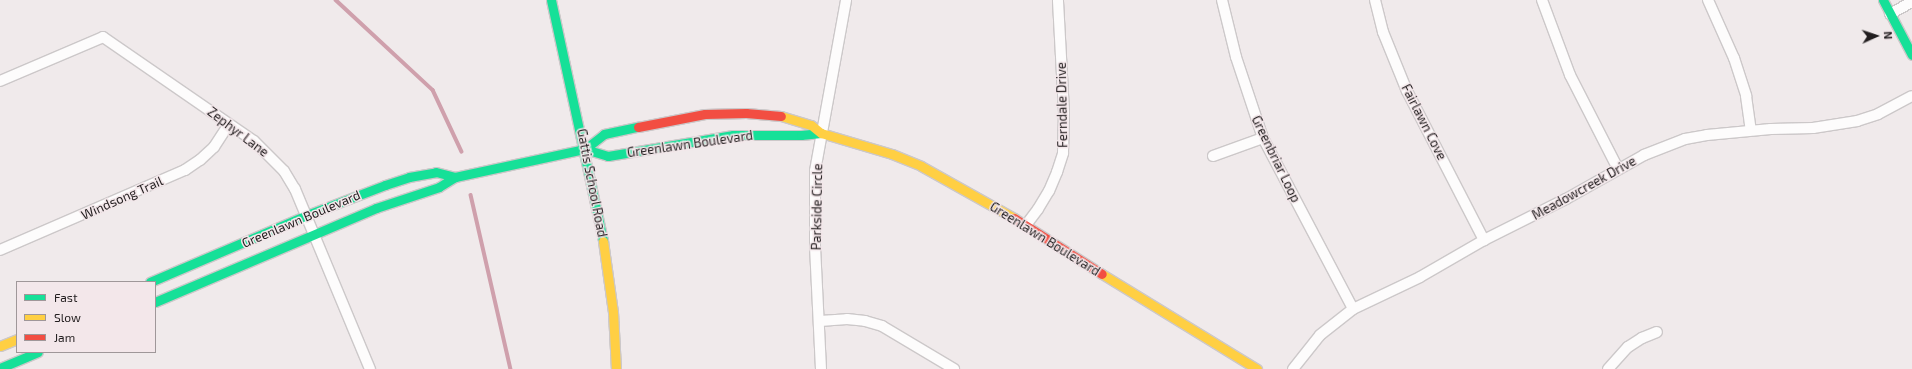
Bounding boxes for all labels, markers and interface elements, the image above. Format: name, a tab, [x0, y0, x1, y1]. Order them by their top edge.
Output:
north arrow	[1856, 16, 1896, 56]
text: N	[1882, 31, 1895, 40]
street label: Ferndale Drive	[1053, 62, 1071, 148]
street label: Fairlawn Cove	[1398, 82, 1450, 162]
street label: Zephyr Lane	[204, 104, 272, 160]
street label: Greenbriar Loop	[1248, 113, 1304, 205]
street label: Gattis School Road	[574, 127, 610, 239]
street label: Greenlawn Boulevard	[626, 127, 754, 161]
street label: Meadowcreek Drive	[1529, 153, 1639, 223]
street label: Parkside Circle	[808, 164, 826, 250]
street label: Windsong Trail	[79, 173, 165, 223]
street label: Greenlawn Boulevard	[239, 187, 363, 251]
street label: Greenlawn Boulevard	[987, 199, 1103, 279]
legend	[16, 281, 156, 353]
text: Fast	[54, 290, 77, 304]
text: Slow	[54, 310, 81, 324]
text: Jam	[54, 330, 75, 344]

